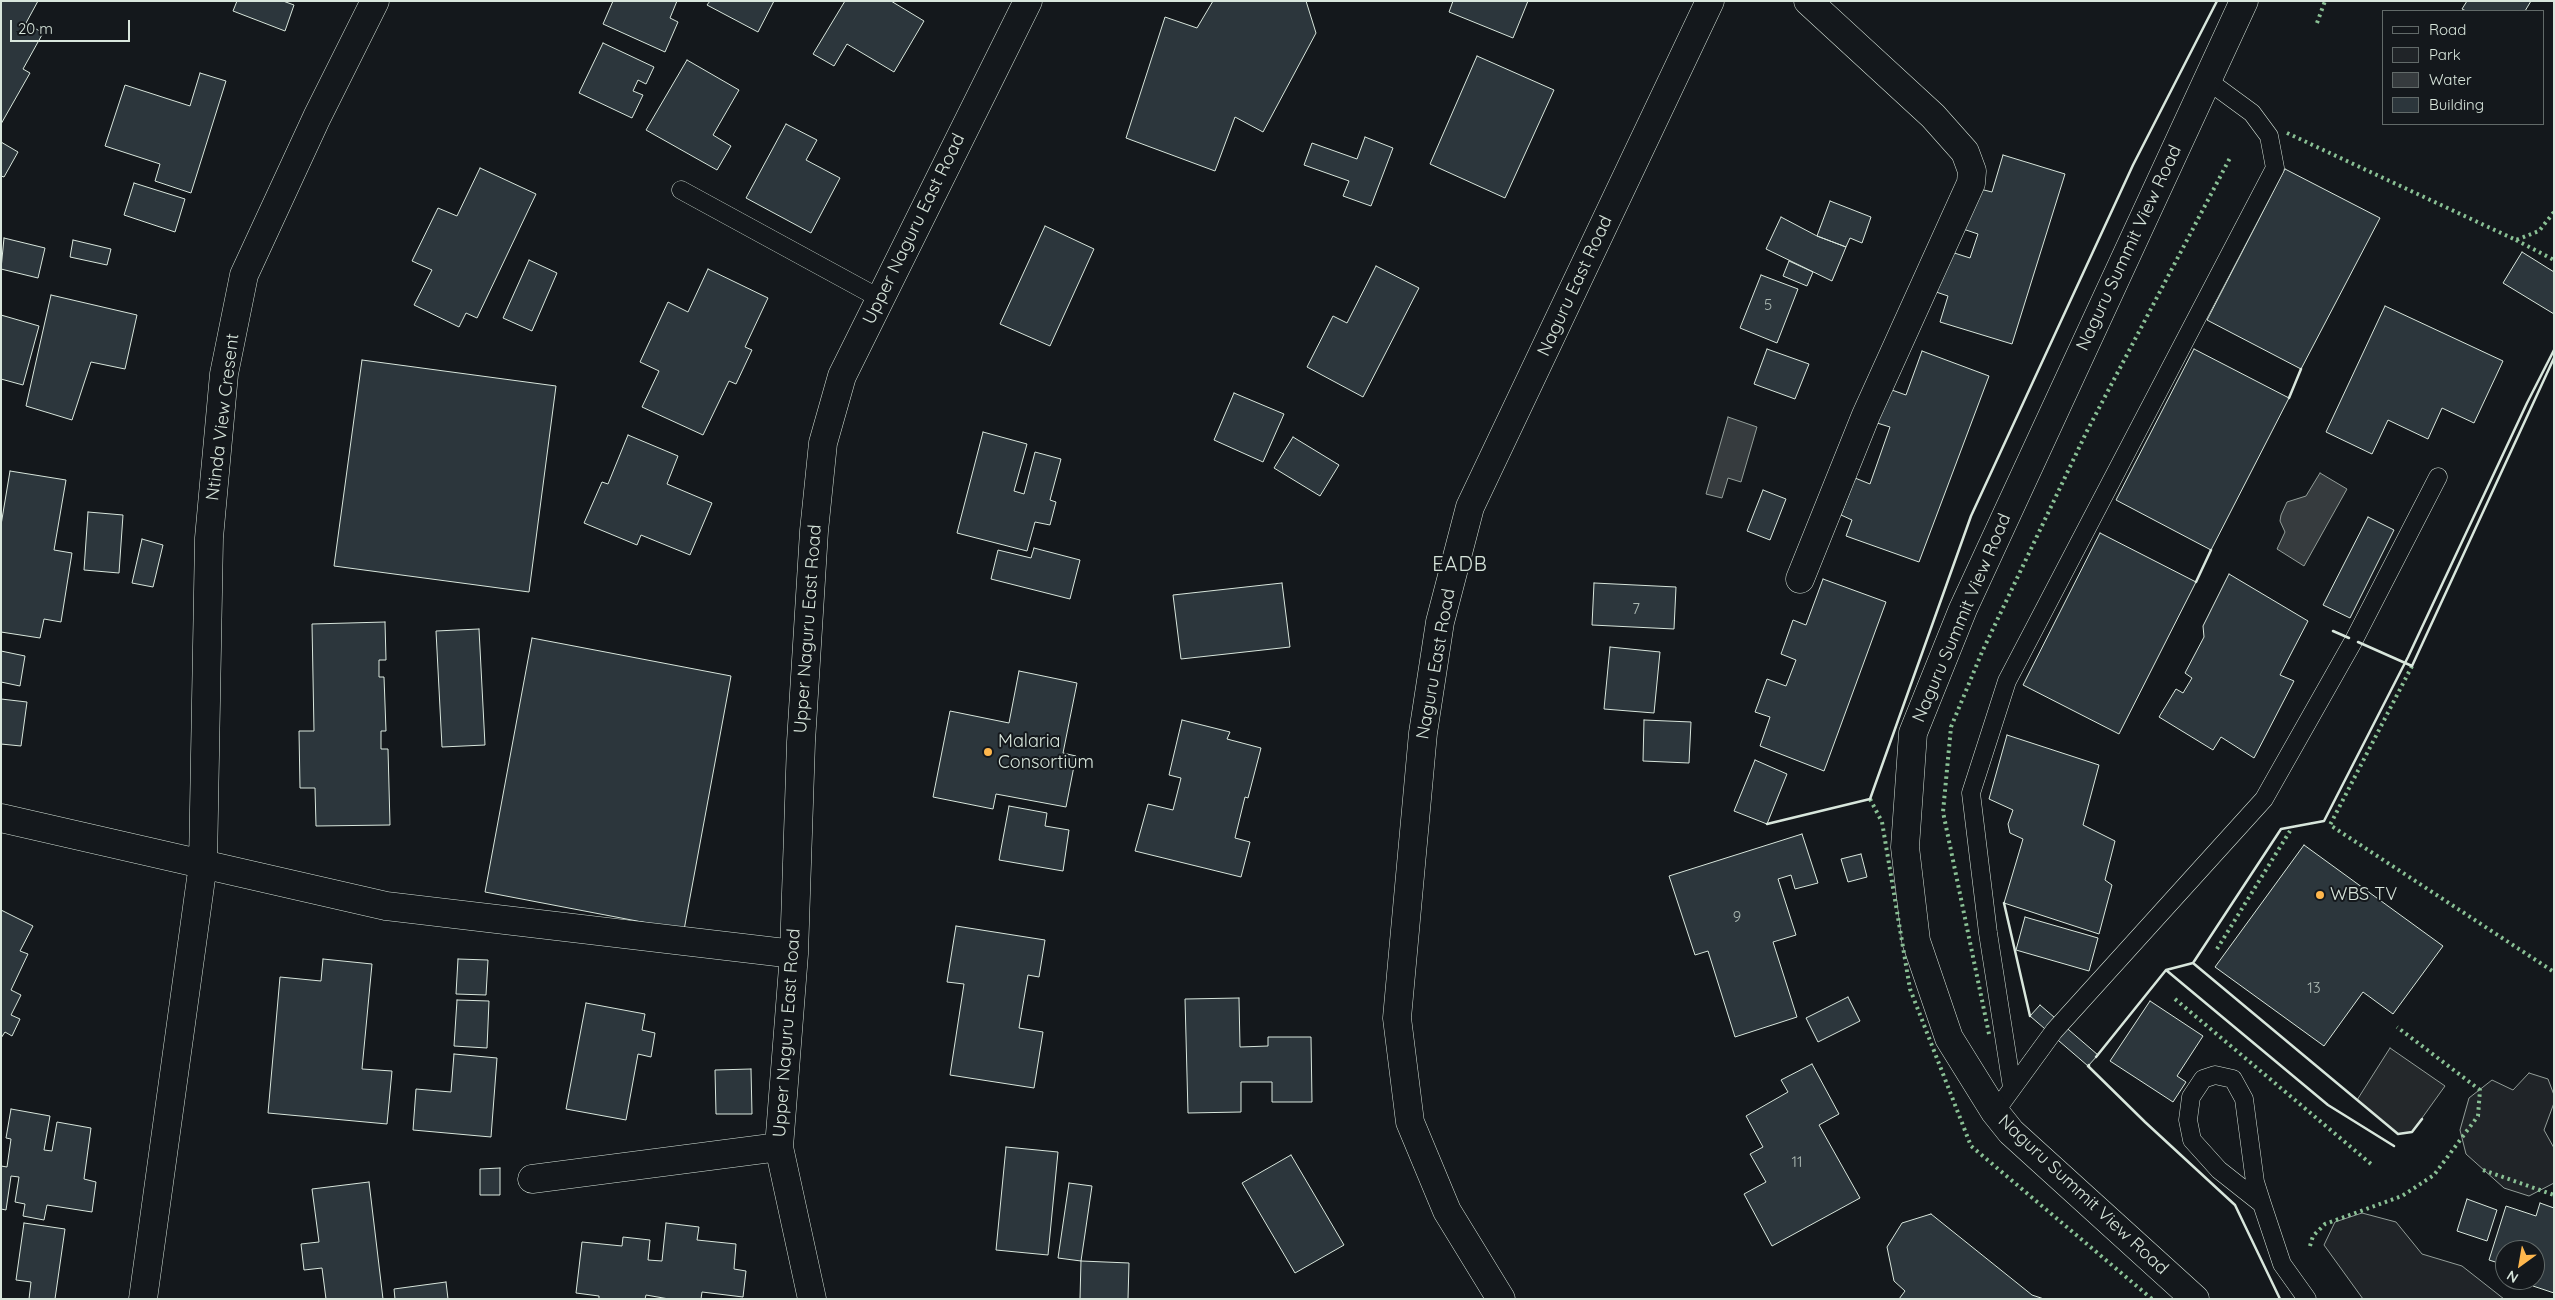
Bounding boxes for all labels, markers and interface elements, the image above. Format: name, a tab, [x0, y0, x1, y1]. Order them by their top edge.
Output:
scale bar	[12, 10, 132, 42]
legend	[2382, 10, 2545, 125]
text: 20 m	[18, 19, 53, 38]
text: Road	[2429, 20, 2466, 39]
text: Park	[2429, 45, 2461, 64]
text: Water	[2429, 70, 2472, 89]
text: Building	[2429, 95, 2484, 114]
street label: Upper Naguru East Road	[858, 130, 970, 328]
street label: Naguru Summit View Road	[2072, 142, 2186, 354]
street label: Naguru East Road	[1533, 212, 1617, 360]
house number: 5	[1764, 296, 1772, 314]
street label: Ntinda View Cresent	[202, 332, 244, 502]
street label: Naguru Summit View Road	[1908, 510, 2016, 726]
street label: Upper Naguru East Road	[790, 524, 826, 734]
district label: EADB	[1432, 553, 1488, 577]
street label: Naguru East Road	[1412, 587, 1460, 741]
house number: 7	[1632, 600, 1640, 618]
place label: Malaria Consortium	[998, 731, 1094, 774]
marker: Malaria Consortium	[982, 746, 994, 758]
place label: WBS TV	[2330, 884, 2397, 906]
marker: WBS TV	[2314, 889, 2326, 901]
house number: 9	[1733, 908, 1741, 926]
street label: Upper Naguru East Road	[769, 928, 805, 1138]
house number: 13	[2307, 979, 2321, 997]
street label: Naguru Summit View Road	[1994, 1111, 2172, 1279]
house number: 11	[1791, 1153, 1803, 1171]
north arrow	[2495, 1240, 2545, 1290]
text: N	[2503, 1267, 2522, 1287]

